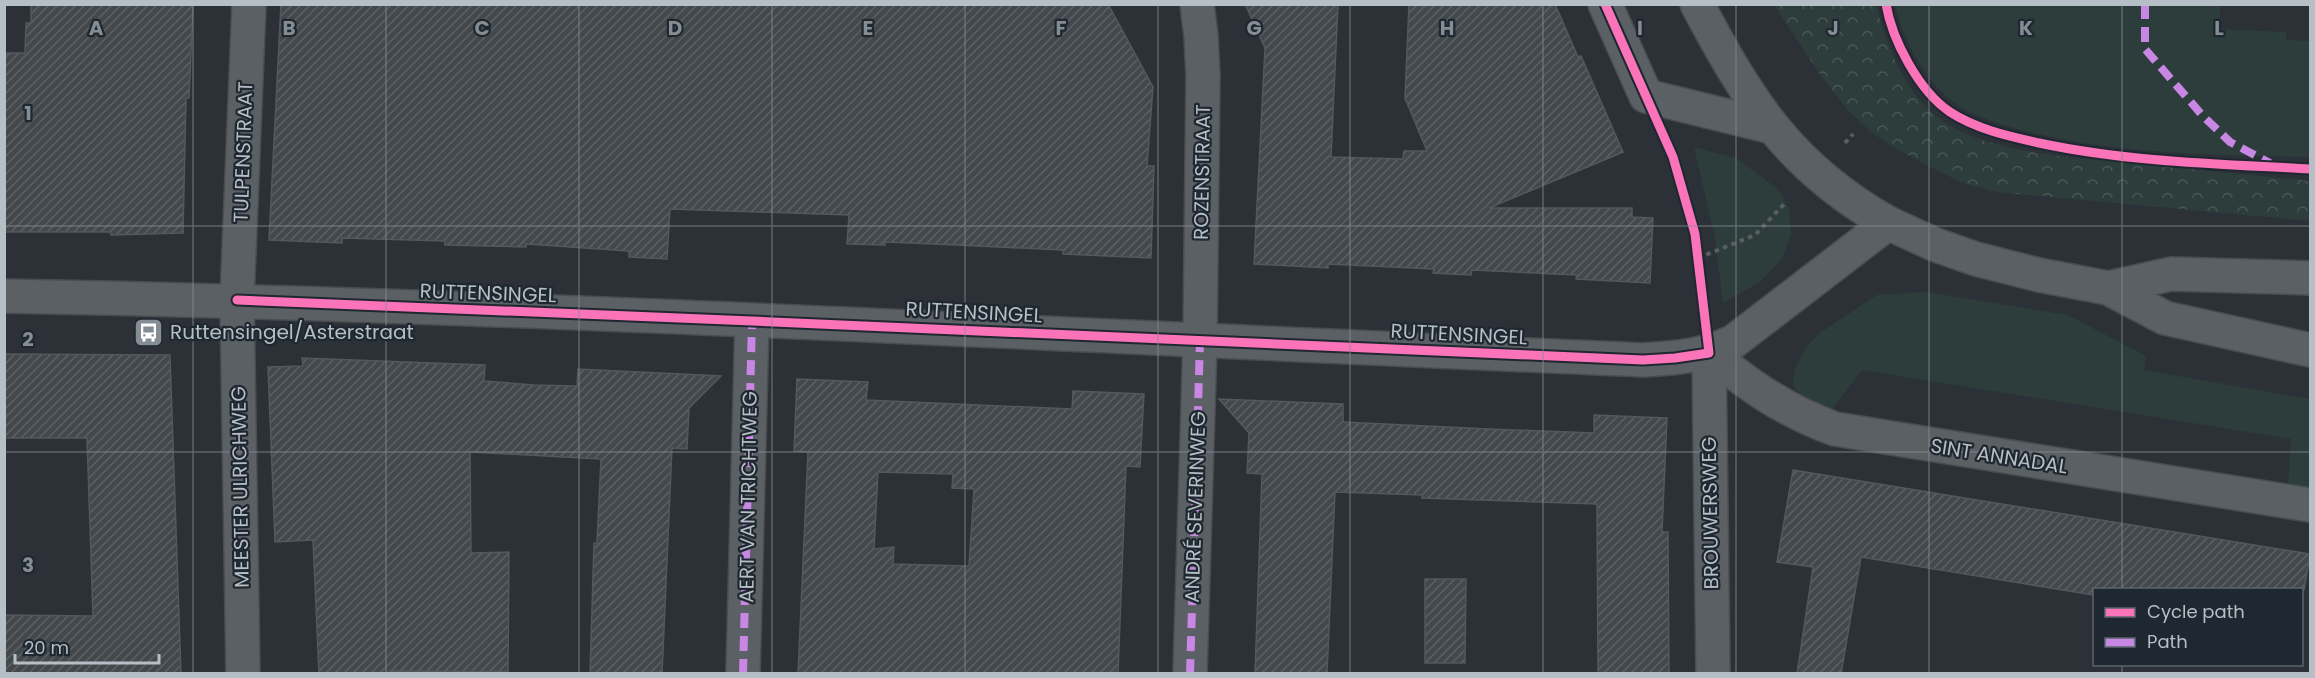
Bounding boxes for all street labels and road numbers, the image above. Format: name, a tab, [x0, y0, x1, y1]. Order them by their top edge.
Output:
street label: TULPENSTRAAT	[227, 81, 259, 223]
street label: ROZENSTRAAT	[1187, 104, 1217, 240]
street label: RUTTENSINGEL	[419, 277, 557, 309]
street label: RUTTENSINGEL	[905, 294, 1043, 330]
street label: RUTTENSINGEL	[1390, 316, 1528, 352]
street label: MEESTER ULRICHWEG	[224, 386, 256, 588]
street label: AERT VAN TRICHTWEG	[732, 391, 764, 603]
street label: ANDRÉ SEVERINWEG	[1178, 411, 1212, 603]
street label: SINT ANNADAL	[1929, 431, 2070, 481]
street label: BROUWERSWEG	[1695, 436, 1725, 590]

